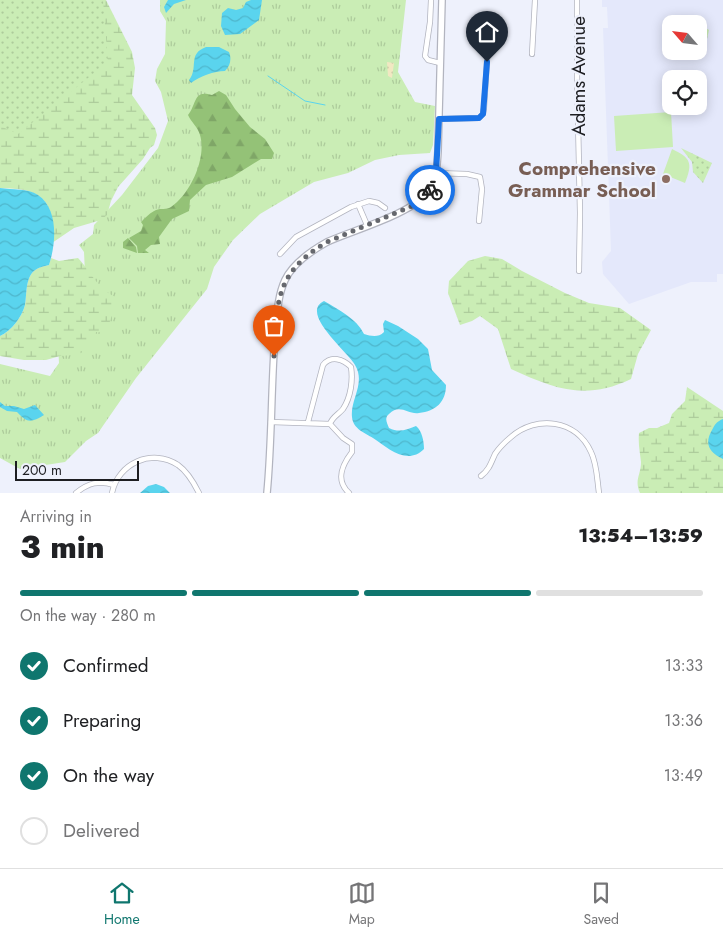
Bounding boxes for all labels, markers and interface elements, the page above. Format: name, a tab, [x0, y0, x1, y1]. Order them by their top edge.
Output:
pin	[466, 11, 508, 62]
north arrow	[662, 15, 708, 60]
map controls	[662, 15, 707, 115]
street label: Adams Avenue	[565, 16, 592, 136]
icon: home	[473, 18, 501, 46]
button: locate	[662, 70, 707, 115]
place label: Comprehensive Grammar School	[508, 155, 656, 204]
courier	[405, 165, 455, 215]
marker: Comprehensive Grammar School	[660, 173, 672, 185]
icon: bike	[416, 176, 444, 204]
pin	[253, 305, 295, 356]
icon: bag	[260, 312, 288, 340]
scale bar	[15, 458, 139, 481]
text: 200 m	[22, 460, 62, 480]
text: Arriving in	[20, 505, 92, 528]
text: 13:54–13:59	[578, 522, 703, 549]
text: 3 min	[20, 524, 105, 570]
text: On the way · 280 m	[20, 604, 156, 627]
icon: check	[20, 652, 48, 680]
text: Confirmed	[63, 652, 149, 679]
text: 13:33	[665, 654, 703, 677]
icon: check	[20, 707, 48, 735]
text: Preparing	[63, 707, 141, 734]
text: 13:36	[664, 709, 703, 732]
icon: check	[20, 762, 48, 790]
text: On the way	[63, 762, 154, 789]
text: 13:49	[664, 764, 703, 787]
text: Delivered	[63, 817, 140, 844]
tab: Home	[104, 879, 140, 929]
tab: Map	[348, 879, 376, 929]
tab: Saved	[584, 879, 619, 929]

